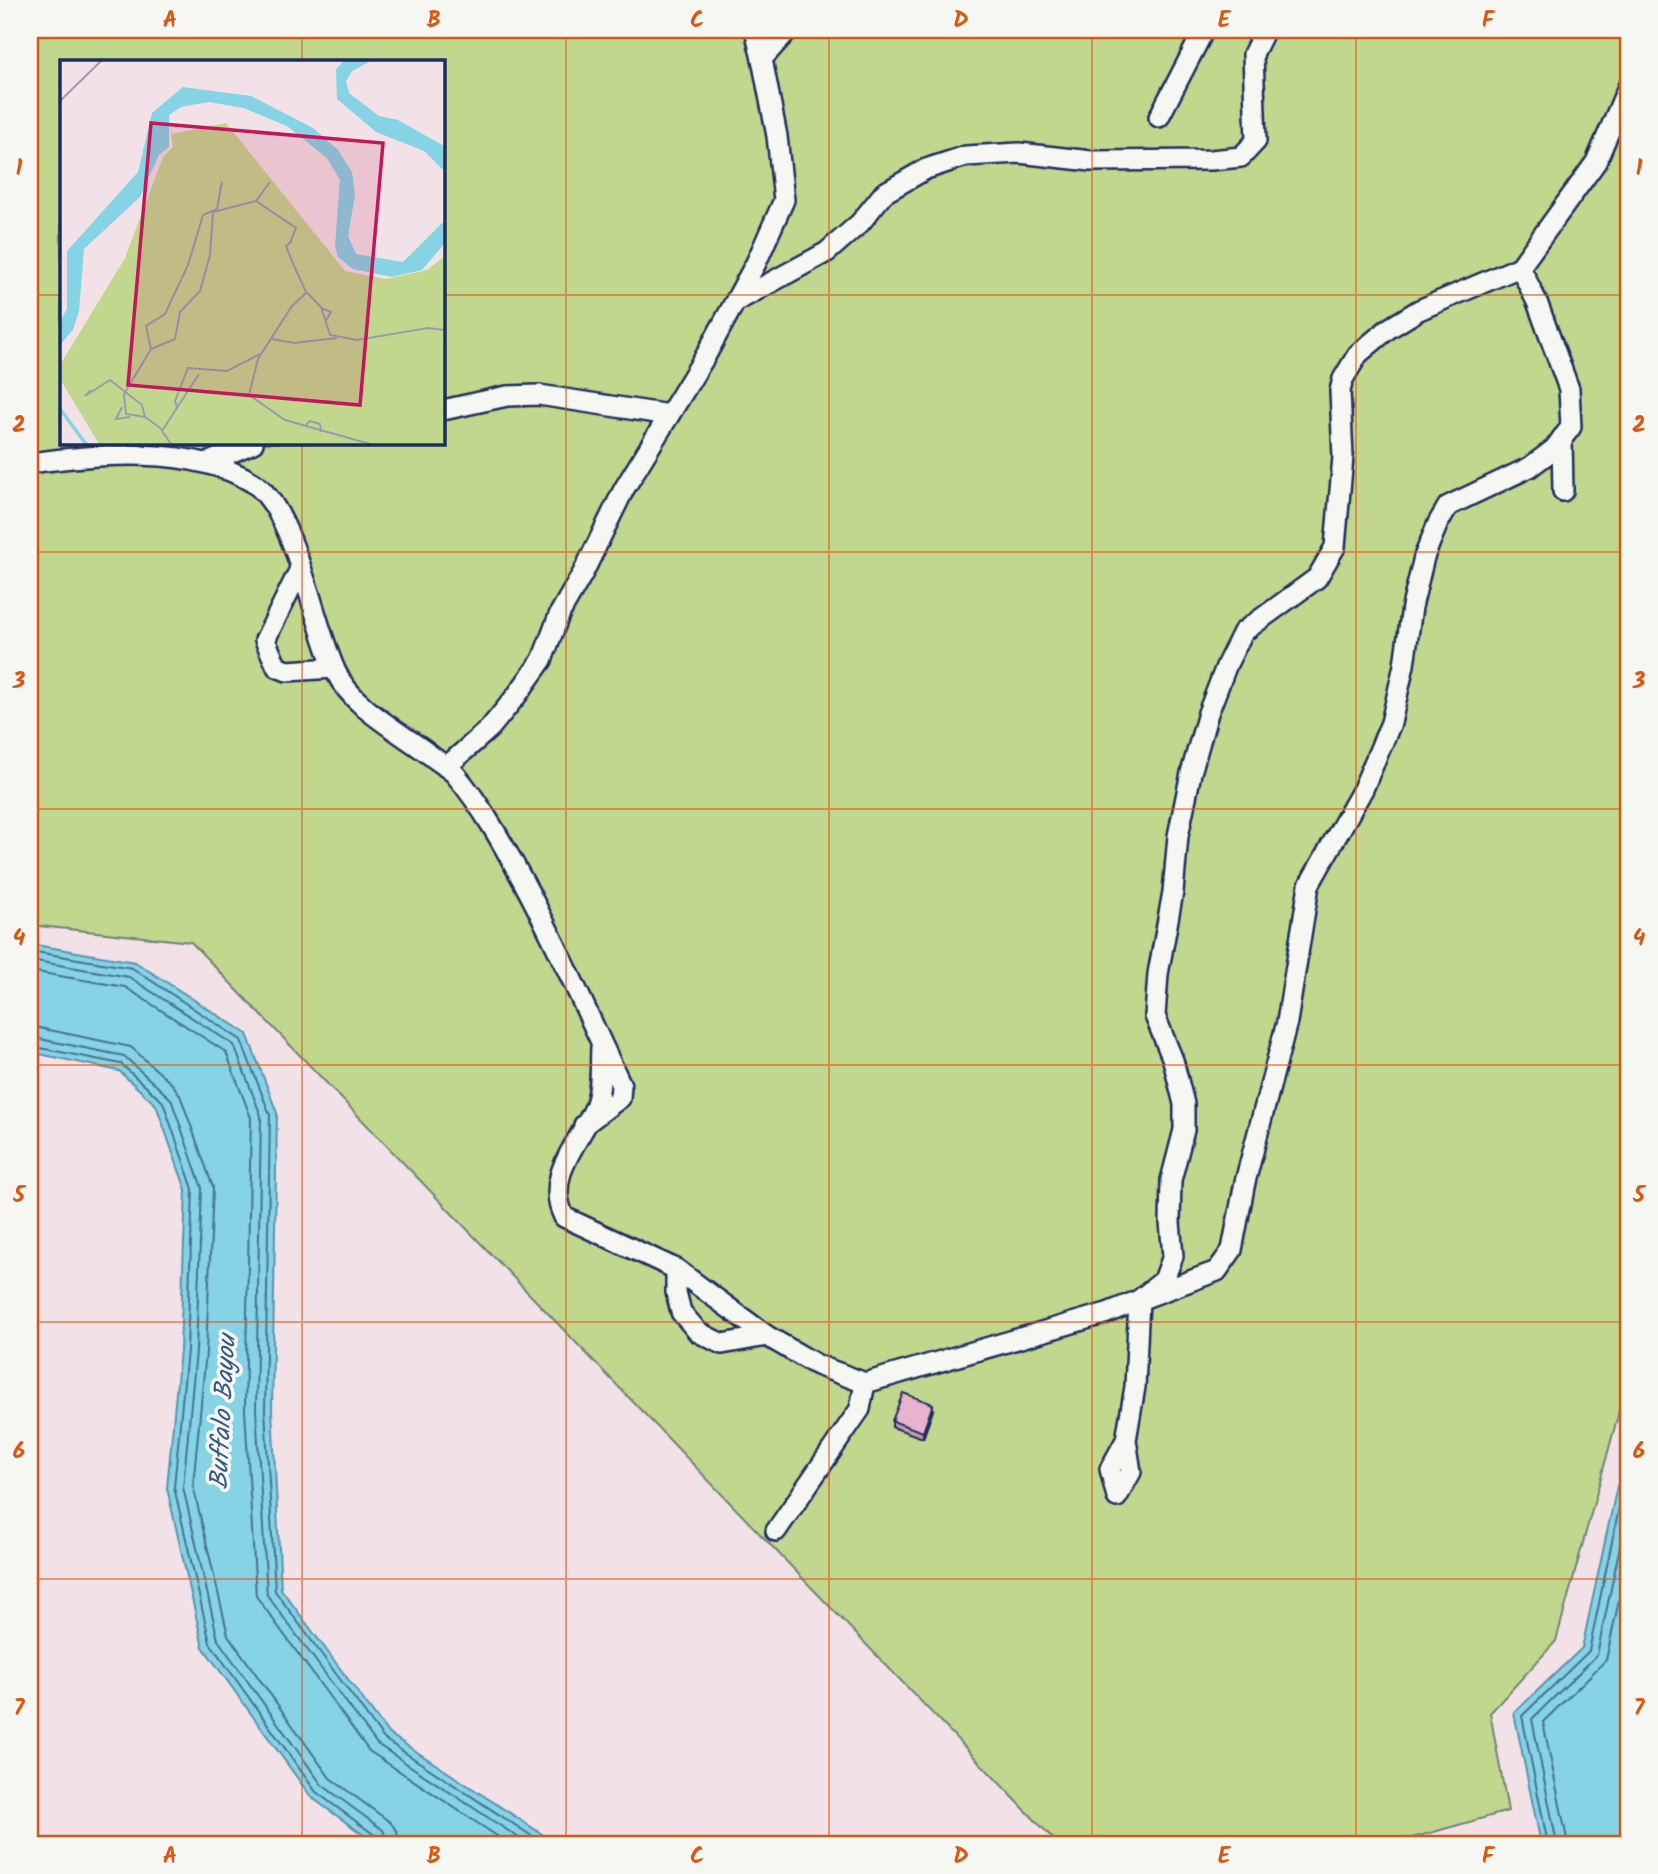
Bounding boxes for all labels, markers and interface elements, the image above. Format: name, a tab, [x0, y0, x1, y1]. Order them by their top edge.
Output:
text: A	[163, 3, 177, 39]
text: B	[427, 3, 441, 39]
text: C	[690, 3, 704, 39]
text: D	[953, 3, 969, 39]
text: E	[1218, 3, 1232, 39]
text: F	[1482, 3, 1496, 39]
inset map	[60, 60, 444, 444]
text: 1	[16, 151, 23, 187]
text: 1	[1636, 151, 1643, 187]
text: 2	[12, 408, 26, 444]
text: 2	[1632, 408, 1646, 444]
text: 3	[12, 664, 26, 700]
text: 3	[1632, 664, 1646, 700]
text: 4	[13, 921, 26, 957]
text: 4	[1633, 921, 1646, 957]
text: 5	[12, 1178, 27, 1214]
text: 5	[1632, 1178, 1647, 1214]
water label: Buffalo Bayou	[199, 1330, 249, 1490]
text: 6	[13, 1434, 25, 1470]
text: 6	[1633, 1434, 1645, 1470]
text: 7	[14, 1691, 26, 1727]
text: 7	[1634, 1691, 1646, 1727]
text: A	[163, 1839, 177, 1874]
text: B	[427, 1839, 441, 1874]
text: C	[690, 1839, 704, 1874]
text: D	[953, 1839, 969, 1874]
text: E	[1218, 1839, 1232, 1874]
text: F	[1482, 1839, 1496, 1874]

